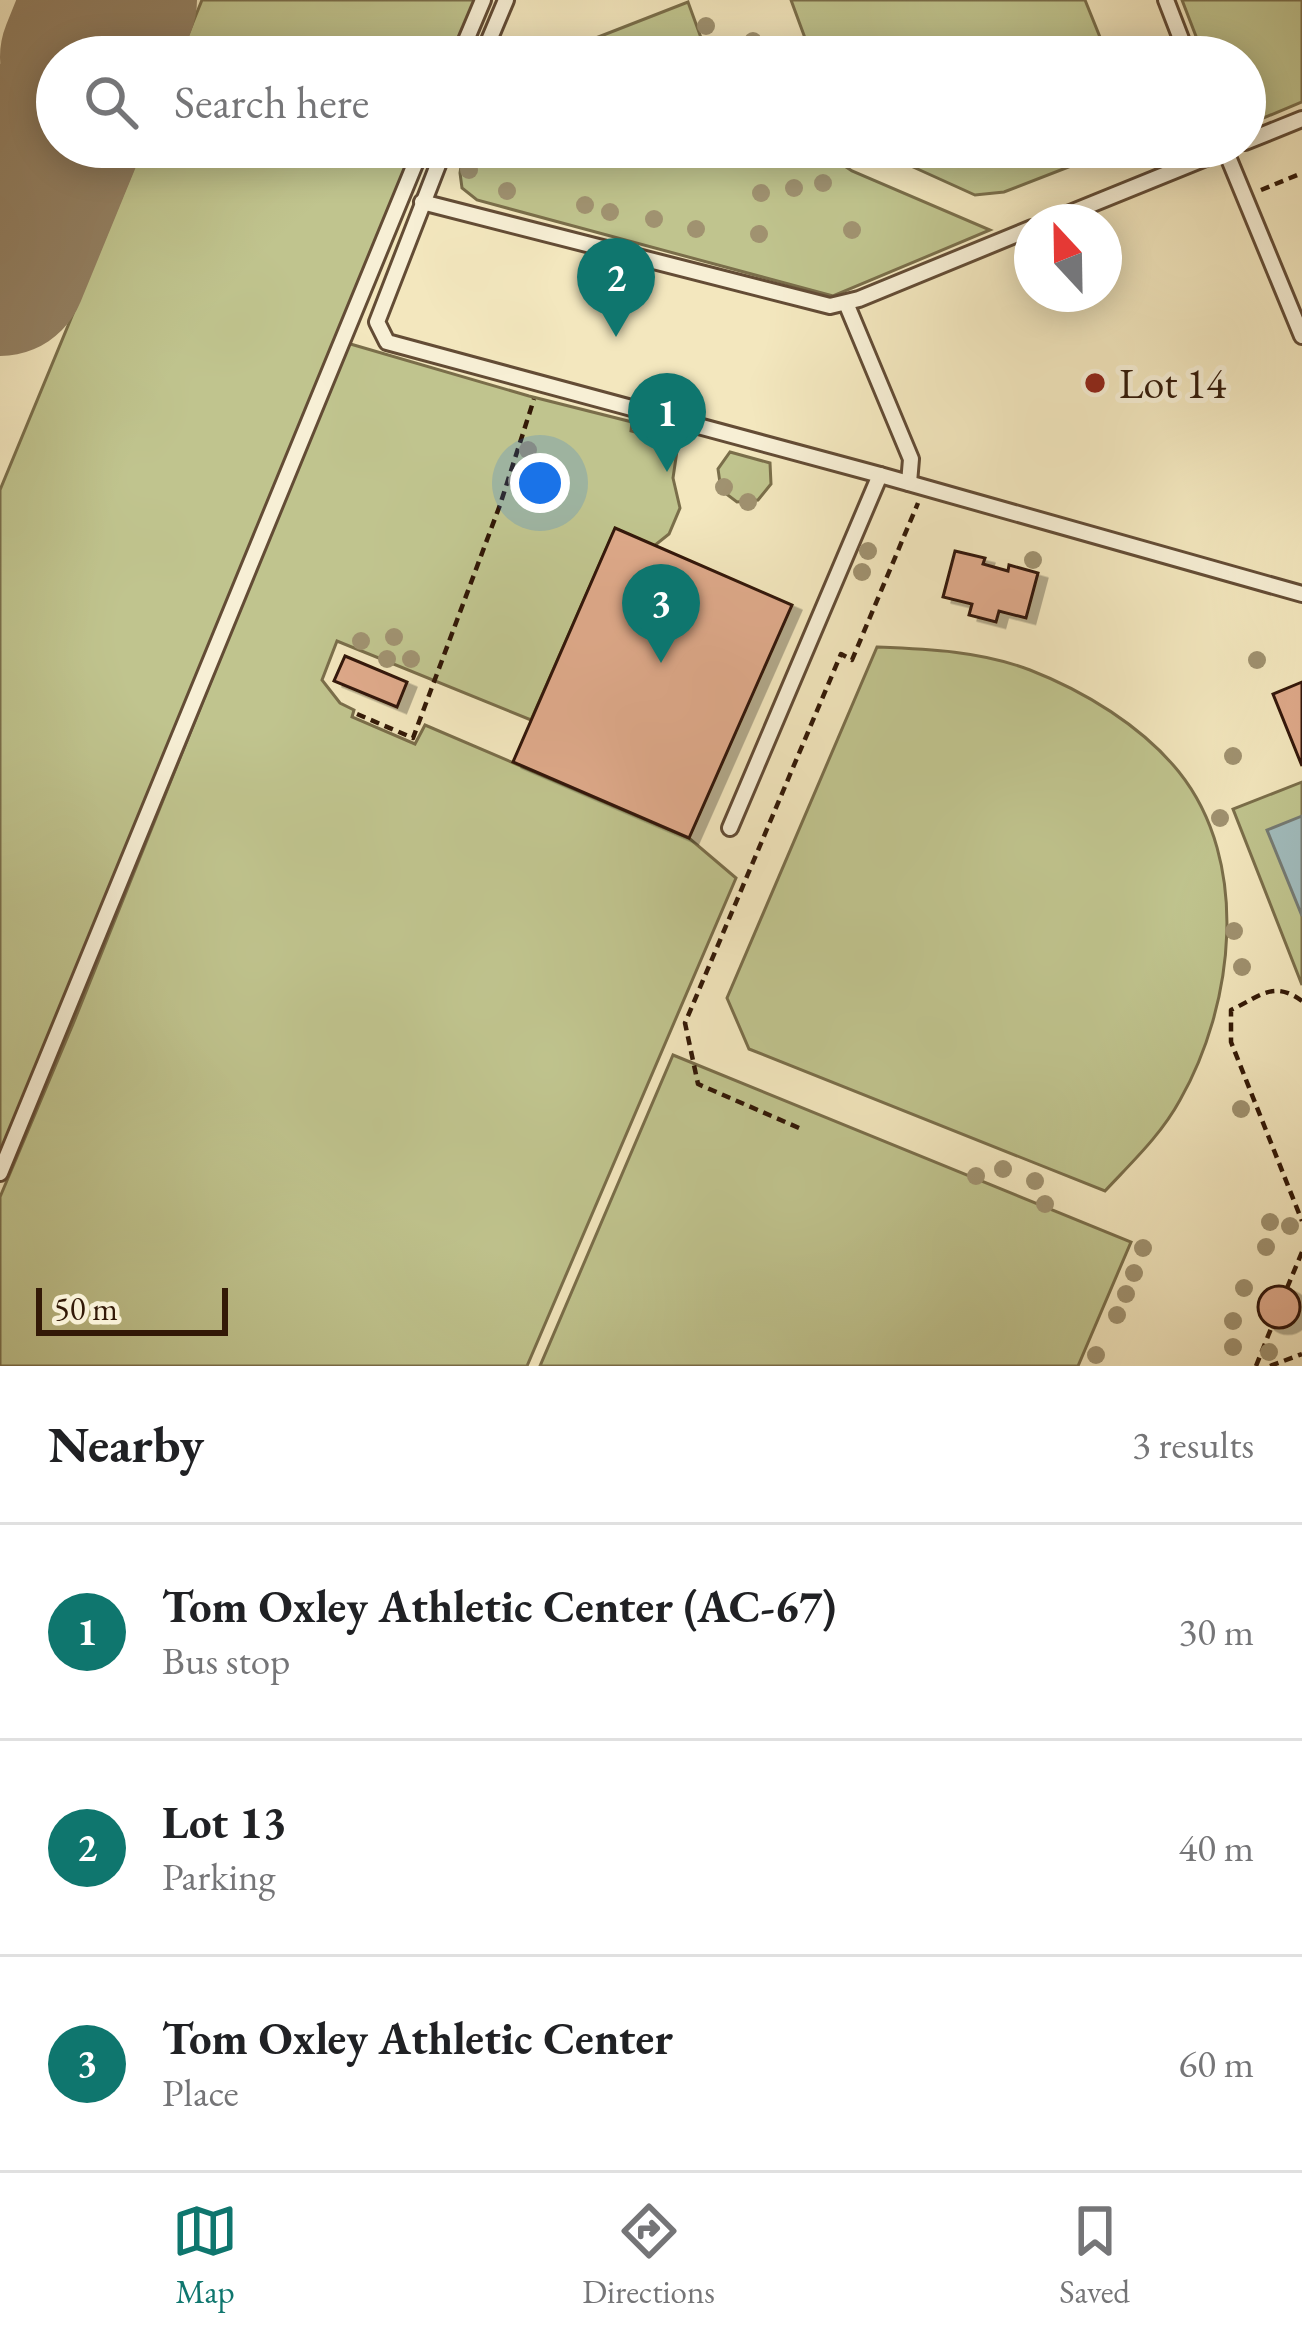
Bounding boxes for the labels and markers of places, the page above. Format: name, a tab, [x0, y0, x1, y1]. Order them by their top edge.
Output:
pin: 2	[577, 238, 655, 337]
place label: Lot 14	[1119, 356, 1227, 411]
marker: Lot 14	[1082, 370, 1108, 396]
pin: 1	[628, 373, 706, 472]
pin: 3	[622, 564, 700, 663]

